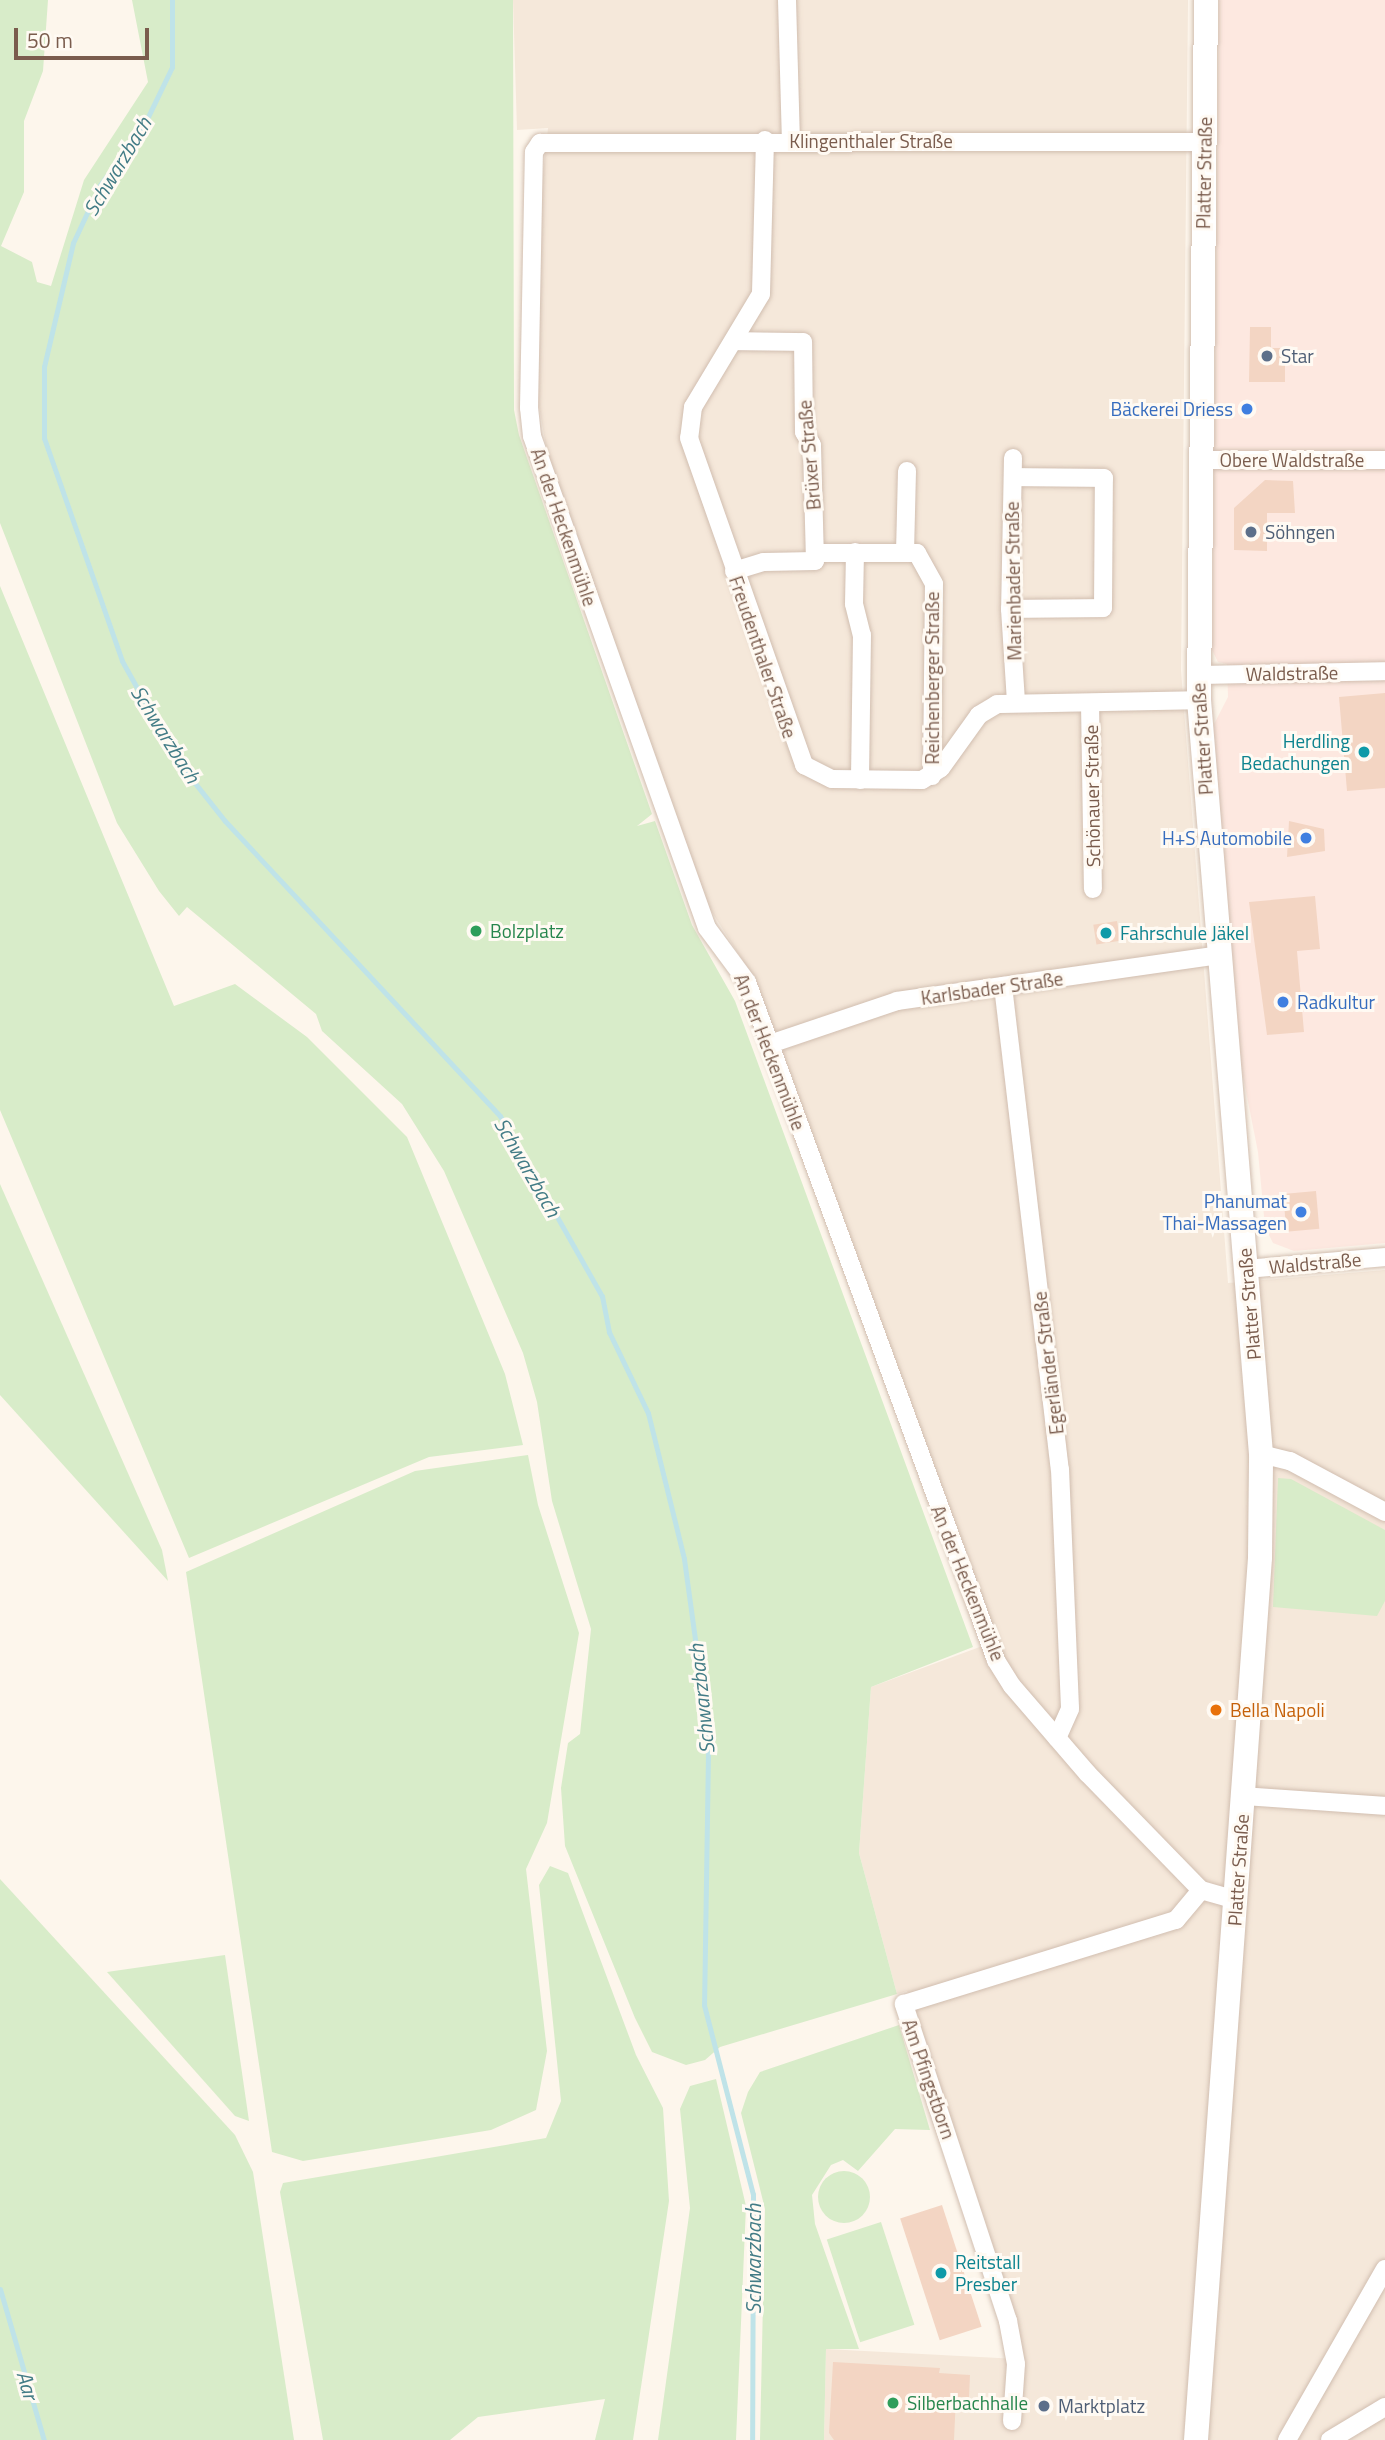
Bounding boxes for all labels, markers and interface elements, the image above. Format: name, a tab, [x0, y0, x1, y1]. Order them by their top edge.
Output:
scale bar	[18, 14, 152, 58]
text: 50 m	[27, 24, 73, 56]
water label: Schwarzbach	[78, 112, 156, 220]
street label: Platter Straße	[1192, 117, 1216, 229]
street label: Klingenthaler Straße	[789, 130, 953, 152]
place label: Star	[1281, 345, 1314, 367]
marker: Star	[1259, 348, 1275, 364]
place label: Bäckerei Driess	[1110, 398, 1233, 420]
street label: Brüxer Straße	[793, 399, 825, 511]
marker: Bäckerei Driess	[1239, 401, 1255, 417]
street label: An der Heckenmühle	[526, 445, 602, 609]
street label: Obere Waldstraße	[1220, 449, 1364, 471]
street label: Marienbader Straße	[1000, 501, 1026, 661]
place label: Söhngen	[1265, 521, 1335, 543]
marker: Söhngen	[1243, 524, 1259, 540]
street label: Freudenthaler Straße	[725, 573, 801, 741]
street label: Reichenberger Straße	[921, 591, 943, 765]
street label: Waldstraße	[1246, 661, 1338, 685]
water label: Schwarzbach	[126, 681, 206, 787]
street label: Platter Straße	[1187, 682, 1217, 796]
street label: Schönauer Straße	[1079, 725, 1105, 867]
place label: Herdling Bedachungen	[1241, 730, 1350, 774]
marker: Herdling Bedachungen	[1356, 744, 1372, 760]
place label: H+S Automobile	[1162, 827, 1292, 849]
marker: H+S Automobile	[1298, 830, 1314, 846]
place label: Bolzplatz	[490, 920, 564, 942]
place label: Fahrschule Jäkel	[1120, 922, 1249, 944]
marker: Bolzplatz	[468, 923, 484, 939]
marker: Fahrschule Jäkel	[1098, 925, 1114, 941]
street label: Karlsbader Straße	[919, 967, 1065, 1009]
street label: An der Heckenmühle	[730, 971, 810, 1133]
place label: Radkultur	[1297, 991, 1375, 1013]
marker: Radkultur	[1275, 994, 1291, 1010]
water label: Schwarzbach	[489, 1113, 567, 1221]
place label: Phanumat Thai-Massagen	[1163, 1190, 1287, 1234]
marker: Phanumat Thai-Massagen	[1293, 1204, 1309, 1220]
street label: Platter Straße	[1233, 1247, 1265, 1361]
street label: Waldstraße	[1268, 1248, 1362, 1278]
street label: Egerländer Straße	[1028, 1290, 1068, 1436]
street label: An der Heckenmühle	[926, 1502, 1010, 1664]
water label: Schwarzbach	[683, 1643, 719, 1755]
place label: Bella Napoli	[1230, 1699, 1325, 1721]
marker: Bella Napoli	[1208, 1702, 1224, 1718]
street label: Platter Straße	[1223, 1813, 1253, 1927]
street label: Am Pfingstborn	[898, 2016, 960, 2142]
water label: Schwarzbach	[740, 2204, 766, 2314]
place label: Reitstall Presber	[955, 2251, 1021, 2295]
marker: Reitstall Presber	[933, 2265, 949, 2281]
water label: Aar	[12, 2368, 44, 2402]
place label: Silberbachhalle	[907, 2392, 1028, 2414]
marker: Silberbachhalle	[885, 2395, 901, 2411]
place label: Marktplatz	[1058, 2395, 1145, 2417]
marker: Marktplatz	[1036, 2398, 1052, 2414]

